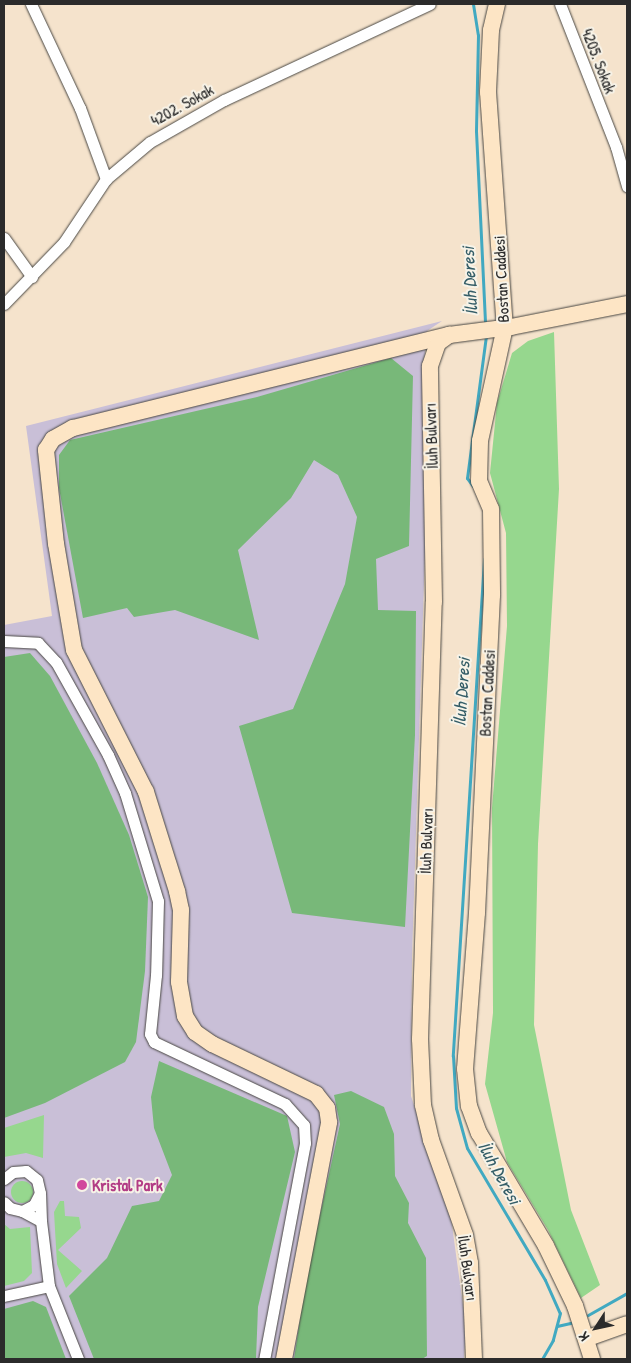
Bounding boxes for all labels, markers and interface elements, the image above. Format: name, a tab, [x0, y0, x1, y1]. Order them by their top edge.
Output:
street label: 4205. Sokak	[578, 26, 620, 96]
street label: 4202. Sokak	[147, 80, 217, 130]
street label: Bostan Caddesi	[489, 235, 513, 323]
water label: İluh Deresi	[457, 246, 483, 316]
street label: İluh Bulvarı	[420, 403, 442, 469]
street label: Bostan Caddesi	[475, 649, 499, 737]
water label: İluh Deresi	[449, 657, 475, 727]
street label: İluh Bulvarı	[415, 808, 437, 874]
water label: İluh Deresi	[473, 1138, 525, 1208]
place label: Kristal Park	[92, 1175, 163, 1195]
marker: Kristal Park	[76, 1179, 88, 1191]
street label: İluh Bulvarı	[454, 1234, 482, 1302]
north arrow	[571, 1303, 621, 1353]
text: K	[573, 1328, 593, 1345]

